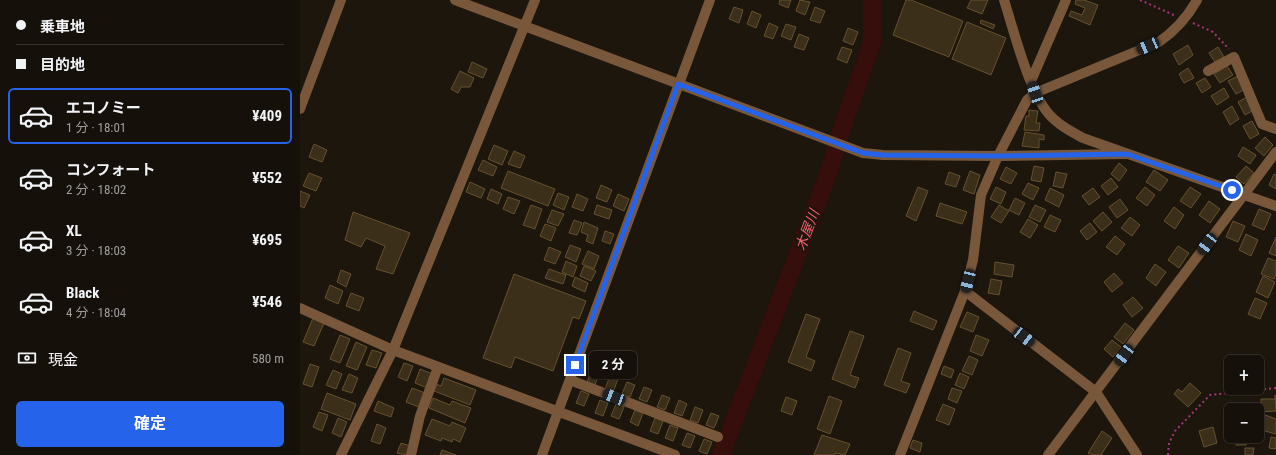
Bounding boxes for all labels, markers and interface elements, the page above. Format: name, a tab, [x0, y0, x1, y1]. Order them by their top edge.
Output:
text: 乗車地	[40, 18, 85, 36]
car	[1135, 36, 1161, 56]
text: 目的地	[40, 56, 85, 74]
car	[1025, 80, 1045, 106]
icon: car	[18, 98, 54, 134]
text: エコノミー	[66, 99, 141, 117]
text: ¥409	[252, 107, 282, 125]
text: 1 分 · 18:01	[66, 120, 126, 135]
icon: car	[18, 160, 54, 196]
text: コンフォート	[66, 161, 156, 179]
text: ¥552	[252, 169, 282, 187]
route start	[1223, 181, 1241, 199]
text: 2 分 · 18:02	[66, 182, 126, 197]
water label: 木屋川	[792, 206, 823, 252]
icon: car	[18, 222, 54, 258]
text: XL	[66, 222, 82, 240]
text: ¥695	[252, 231, 282, 249]
car	[1195, 231, 1219, 257]
text: 3 分 · 18:03	[66, 243, 126, 258]
car	[959, 268, 977, 294]
icon: car	[18, 284, 54, 320]
text: Black	[66, 284, 99, 302]
text: ¥546	[252, 293, 282, 311]
text: 4 分 · 18:04	[66, 305, 126, 320]
car	[1011, 325, 1037, 349]
car	[1112, 342, 1136, 368]
icon: cash	[16, 347, 38, 369]
text: 現金	[48, 351, 78, 369]
text: 580 m	[252, 351, 284, 366]
callout: 2 分	[589, 351, 637, 379]
map controls	[1224, 355, 1264, 443]
button: +	[1224, 355, 1264, 395]
route end	[566, 356, 584, 374]
text: 2 分	[602, 357, 624, 372]
car	[601, 387, 627, 407]
button: 確定	[16, 401, 284, 447]
button: −	[1224, 403, 1264, 443]

